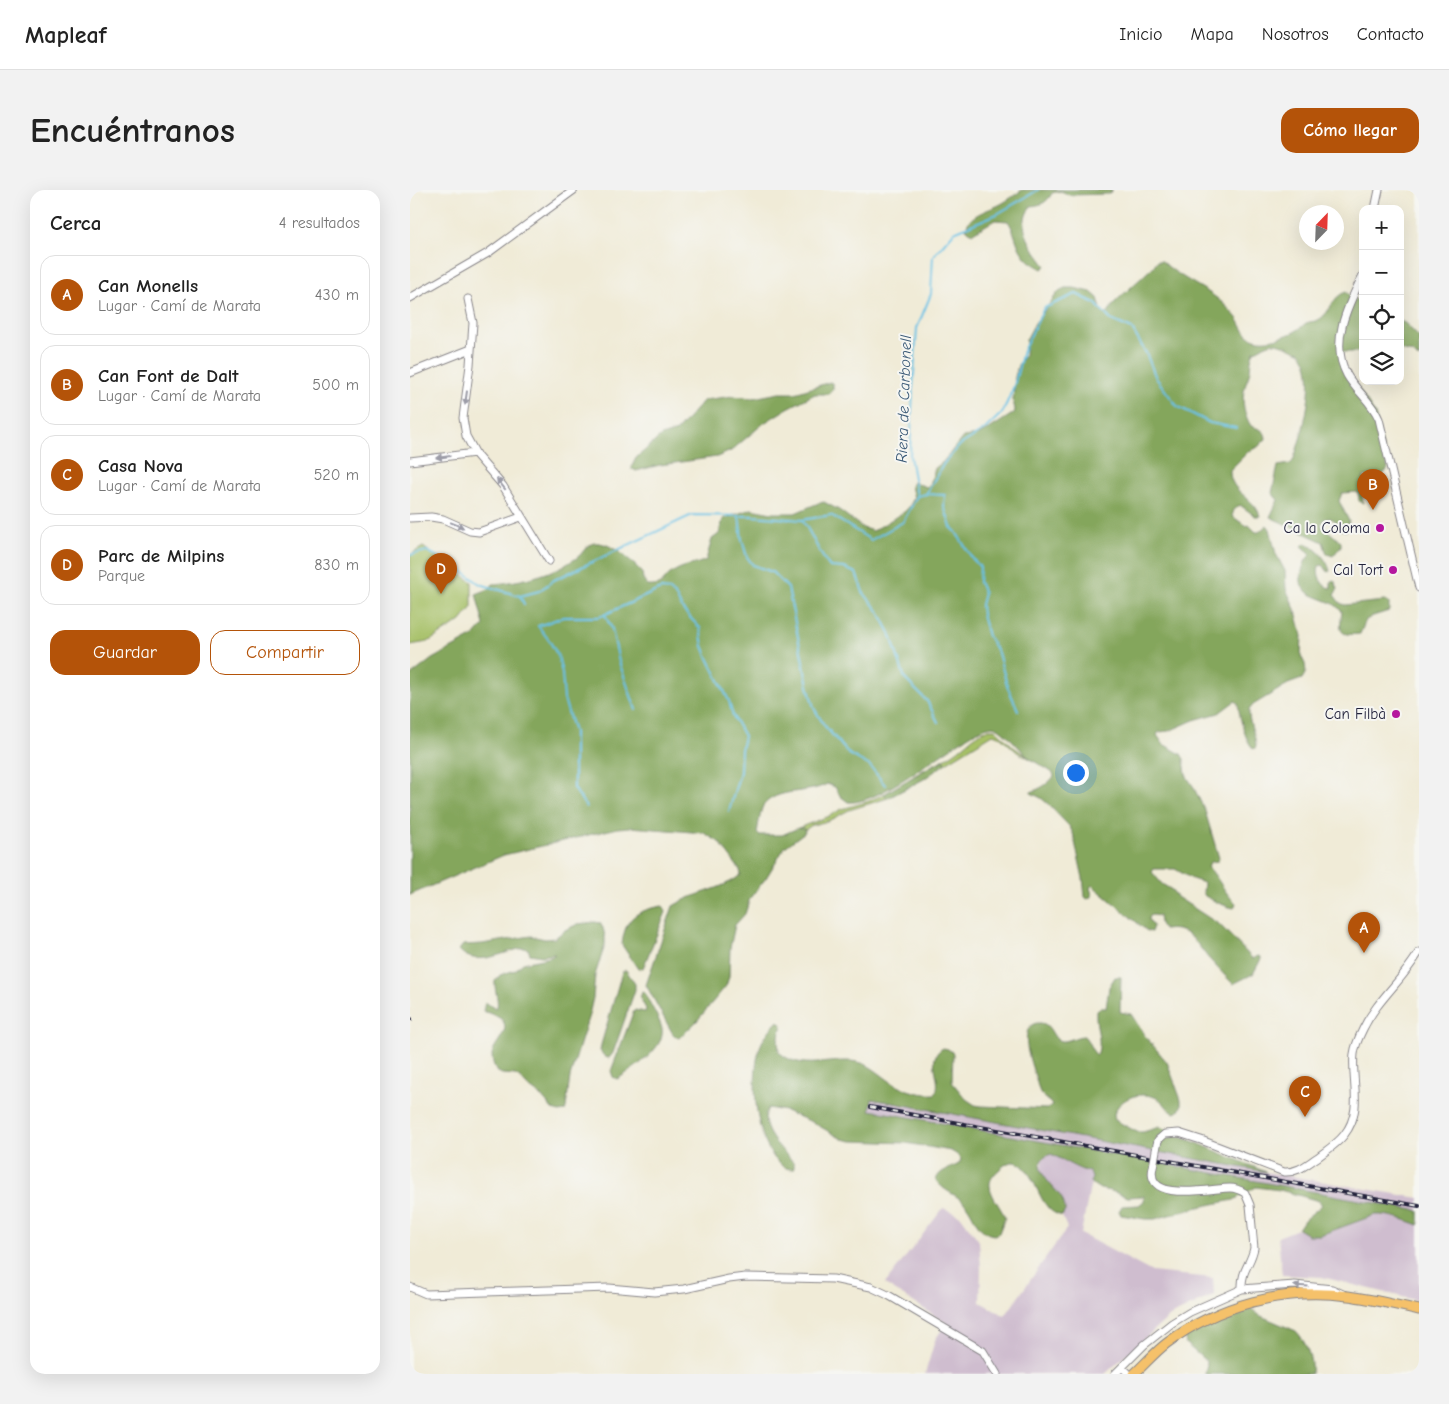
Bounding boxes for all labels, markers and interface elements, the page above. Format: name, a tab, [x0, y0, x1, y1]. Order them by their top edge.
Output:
text: Mapleaf	[25, 21, 106, 49]
text: Inicio	[1119, 24, 1163, 45]
text: Mapa	[1191, 24, 1234, 45]
text: Nosotros	[1262, 24, 1329, 45]
text: Contacto	[1357, 24, 1424, 45]
button: Cómo llegar	[1281, 108, 1419, 153]
text: Encuéntranos	[30, 110, 235, 151]
north arrow	[1299, 205, 1344, 250]
map controls	[1359, 205, 1404, 385]
button: +	[1359, 205, 1404, 250]
text: Cerca	[50, 211, 101, 235]
text: 4 resultados	[279, 214, 360, 232]
button: −	[1359, 250, 1404, 295]
text: Can Monells	[98, 275, 198, 297]
text: A	[63, 286, 71, 304]
text: 430 m	[315, 286, 359, 304]
button: locate	[1359, 295, 1404, 340]
text: Lugar · Camí de Marata	[98, 297, 261, 315]
water label: Riera de Carbonell	[893, 334, 915, 463]
button: layers	[1359, 340, 1404, 385]
text: Can Font de Dalt	[98, 365, 239, 387]
text: B	[62, 376, 72, 394]
text: 500 m	[312, 376, 359, 394]
text: Lugar · Camí de Marata	[98, 387, 261, 405]
one-way arrow	[462, 390, 470, 406]
one-way arrow	[434, 453, 450, 461]
text: Casa Nova	[98, 455, 183, 477]
text: C	[62, 466, 72, 484]
text: 520 m	[314, 466, 359, 484]
pin: B	[1357, 469, 1389, 510]
text: Lugar · Camí de Marata	[98, 477, 261, 495]
one-way arrow	[495, 478, 506, 491]
place label: Ca la Coloma	[1283, 519, 1370, 537]
one-way arrow	[450, 522, 464, 530]
marker: Ca la Coloma	[1374, 522, 1386, 534]
text: Parc de Milpins	[98, 545, 224, 567]
pin: D	[425, 553, 457, 594]
text: D	[62, 556, 72, 574]
text: 830 m	[314, 556, 359, 574]
place label: Cal Tort	[1333, 561, 1384, 579]
marker: Cal Tort	[1387, 564, 1399, 576]
text: Parque	[98, 567, 145, 585]
button: Guardar	[50, 630, 200, 675]
button: Compartir	[210, 630, 360, 675]
place label: Can Filbà	[1325, 705, 1386, 723]
marker: Can Filbà	[1390, 708, 1402, 720]
your location	[1063, 760, 1089, 786]
pin: A	[1348, 912, 1380, 953]
pin: C	[1289, 1076, 1321, 1117]
one-way arrow	[1293, 1281, 1309, 1289]

